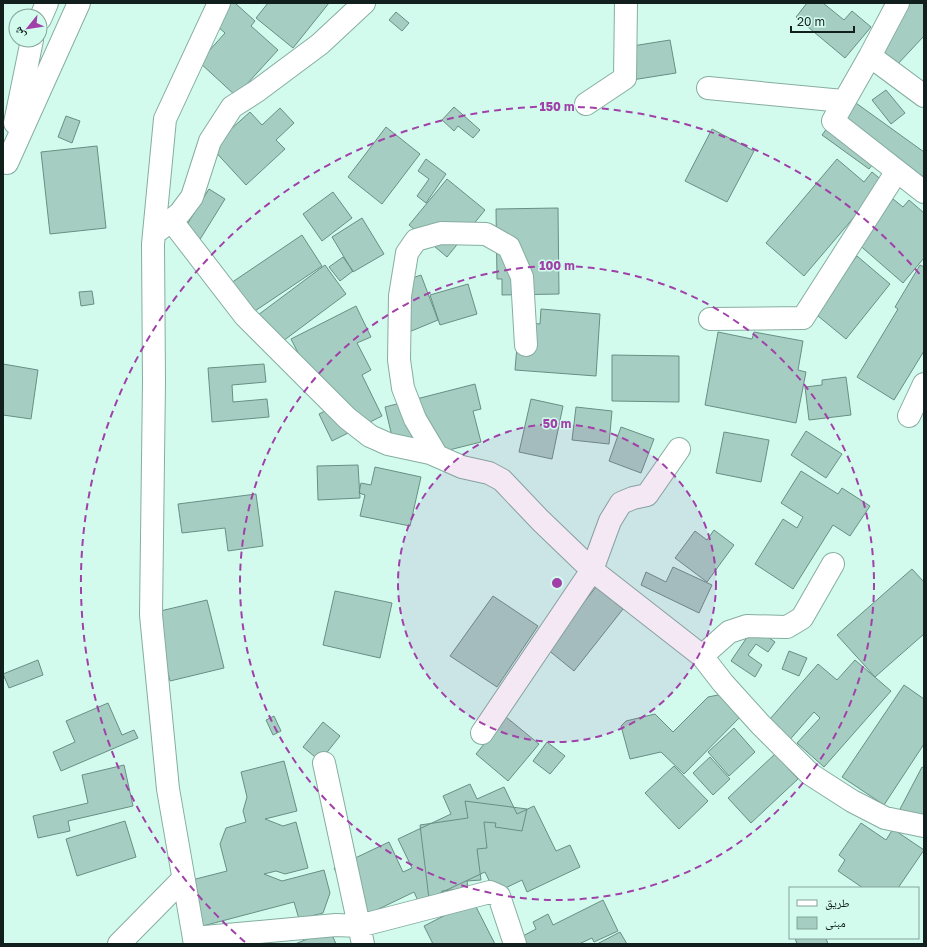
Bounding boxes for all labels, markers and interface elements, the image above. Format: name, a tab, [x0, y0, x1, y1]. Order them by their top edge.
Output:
north arrow	[8, 8, 48, 48]
scale bar	[791, 8, 854, 34]
text: 20 m	[797, 14, 825, 29]
text: ش	[10, 24, 29, 42]
text: 150 m	[540, 99, 574, 114]
text: 100 m	[539, 258, 575, 273]
text: 50 m	[543, 416, 571, 431]
centre of rings	[550, 576, 564, 590]
legend	[789, 887, 919, 939]
text: طريق	[825, 895, 850, 910]
text: مبنى	[825, 915, 846, 930]

